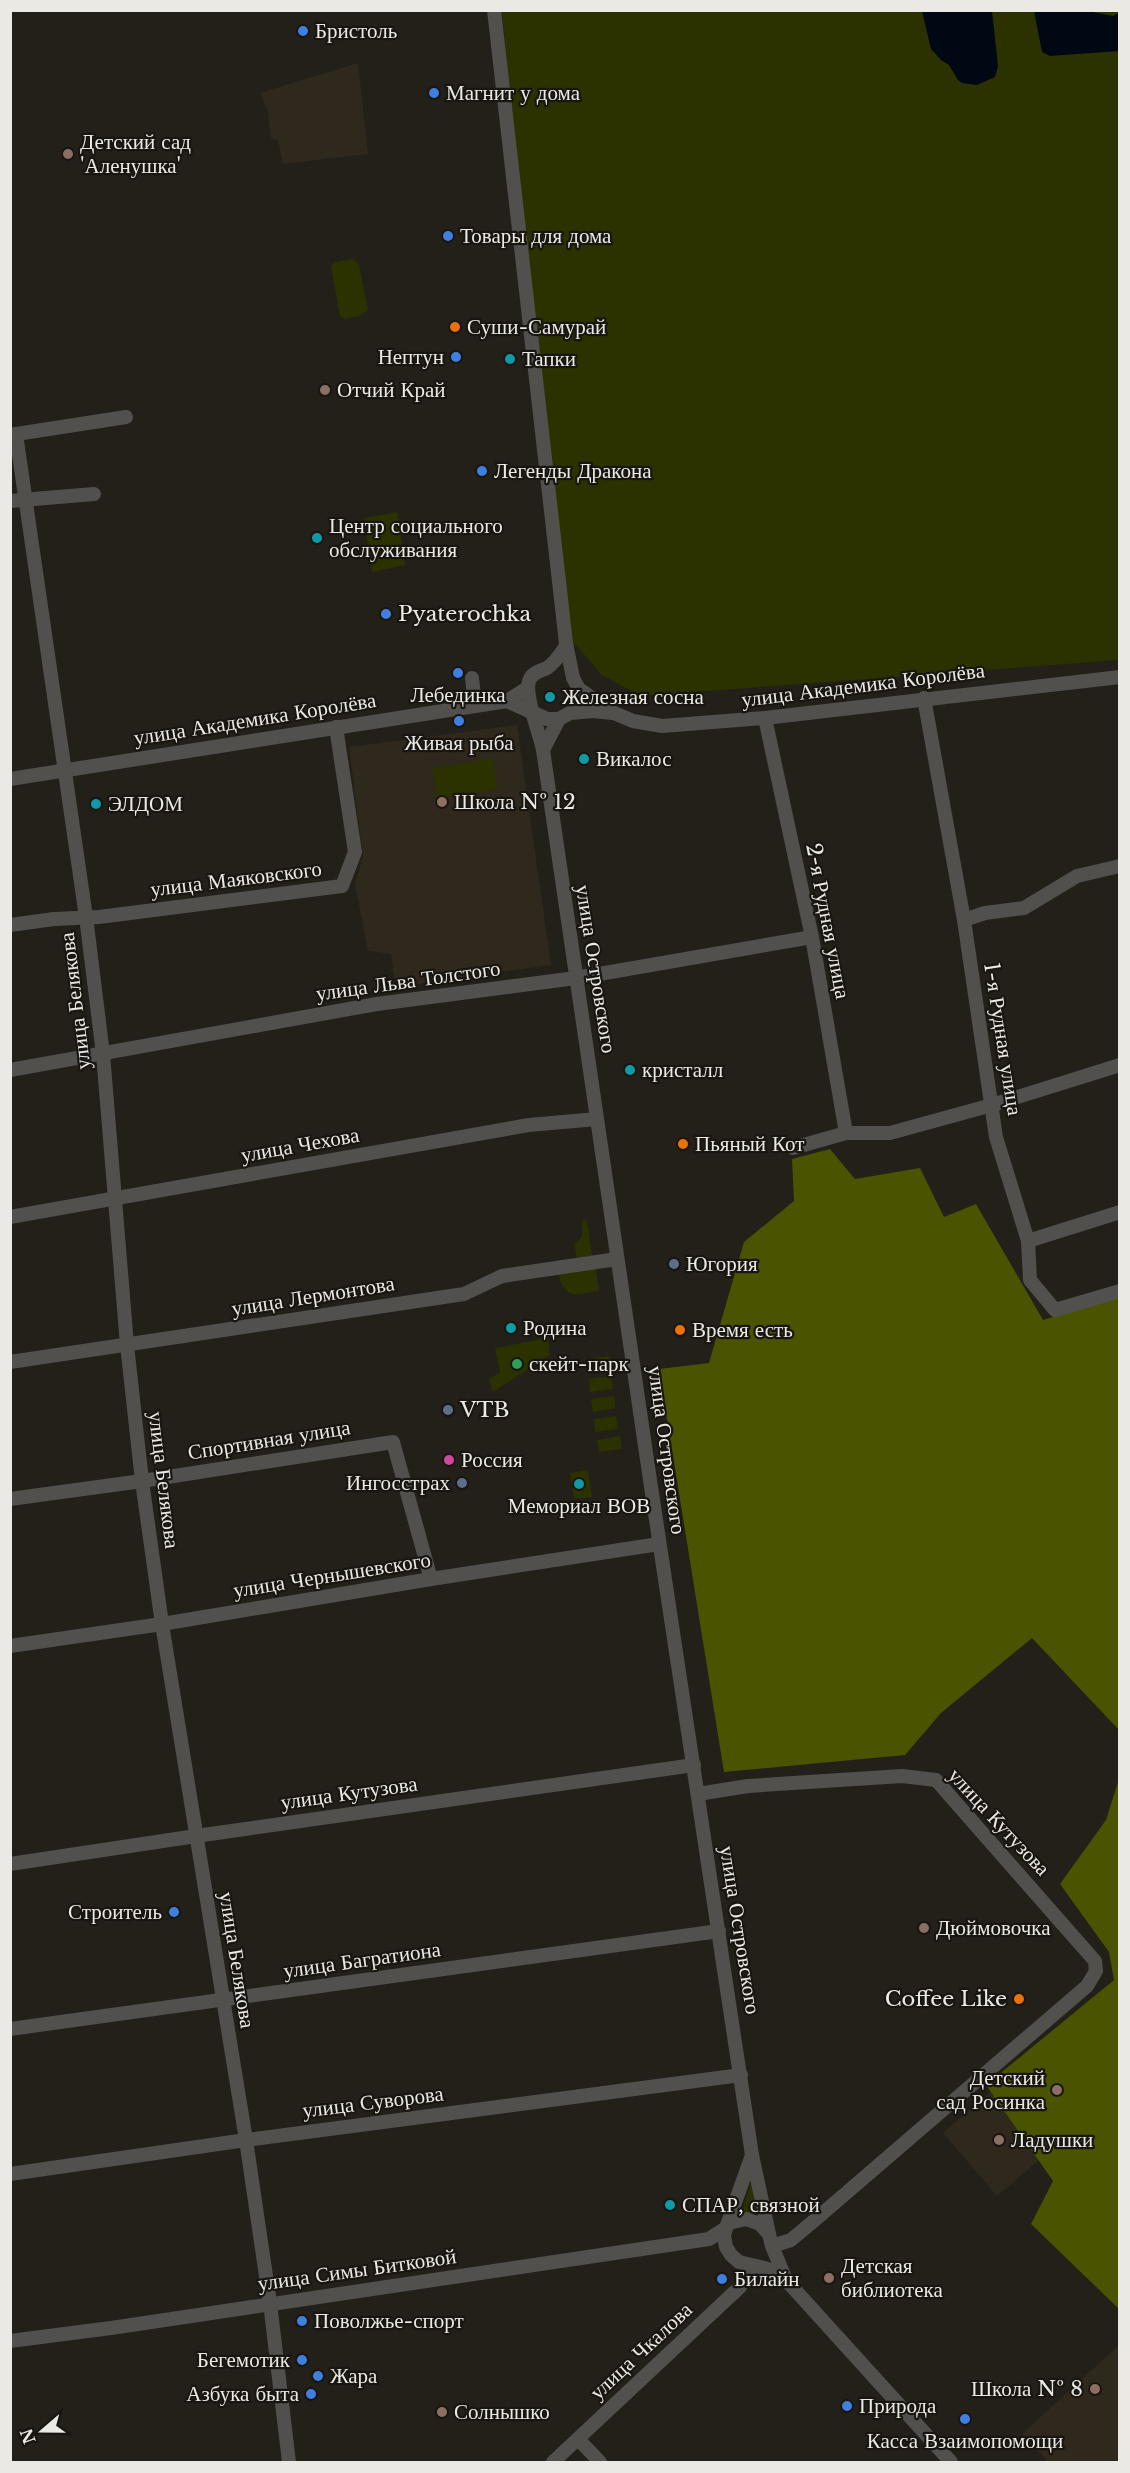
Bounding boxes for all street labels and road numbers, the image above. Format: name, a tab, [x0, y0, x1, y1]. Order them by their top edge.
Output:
street label: улица Академика Королёва	[740, 657, 987, 713]
street label: улица Академика Королёва	[132, 687, 379, 751]
street label: 2-я Рудная улица	[800, 841, 856, 1002]
street label: улица Маяковского	[149, 856, 323, 902]
street label: улица Островского	[570, 883, 622, 1055]
street label: улица Белякова	[54, 930, 96, 1071]
street label: улица Льва Толстого	[314, 955, 502, 1007]
street label: 1-я Рудная улица	[978, 961, 1028, 1118]
street label: улица Чехова	[239, 1122, 362, 1168]
street label: улица Лермонтова	[230, 1270, 397, 1322]
street label: улица Островского	[642, 1364, 692, 1536]
street label: улица Белякова	[143, 1410, 185, 1551]
street label: Спортивная улица	[186, 1414, 353, 1466]
street label: улица Чернышевского	[231, 1547, 433, 1603]
street label: улица Кутузова	[942, 1763, 1056, 1882]
street label: улица Кутузова	[279, 1770, 420, 1815]
street label: улица Островского	[714, 1844, 766, 2016]
street label: улица Белякова	[213, 1890, 261, 2031]
street label: улица Багратиона	[282, 1936, 443, 1984]
street label: улица Суворова	[301, 2080, 446, 2124]
street label: улица Симы Битковой	[256, 2243, 458, 2297]
street label: улица Чкалова	[584, 2296, 698, 2405]

